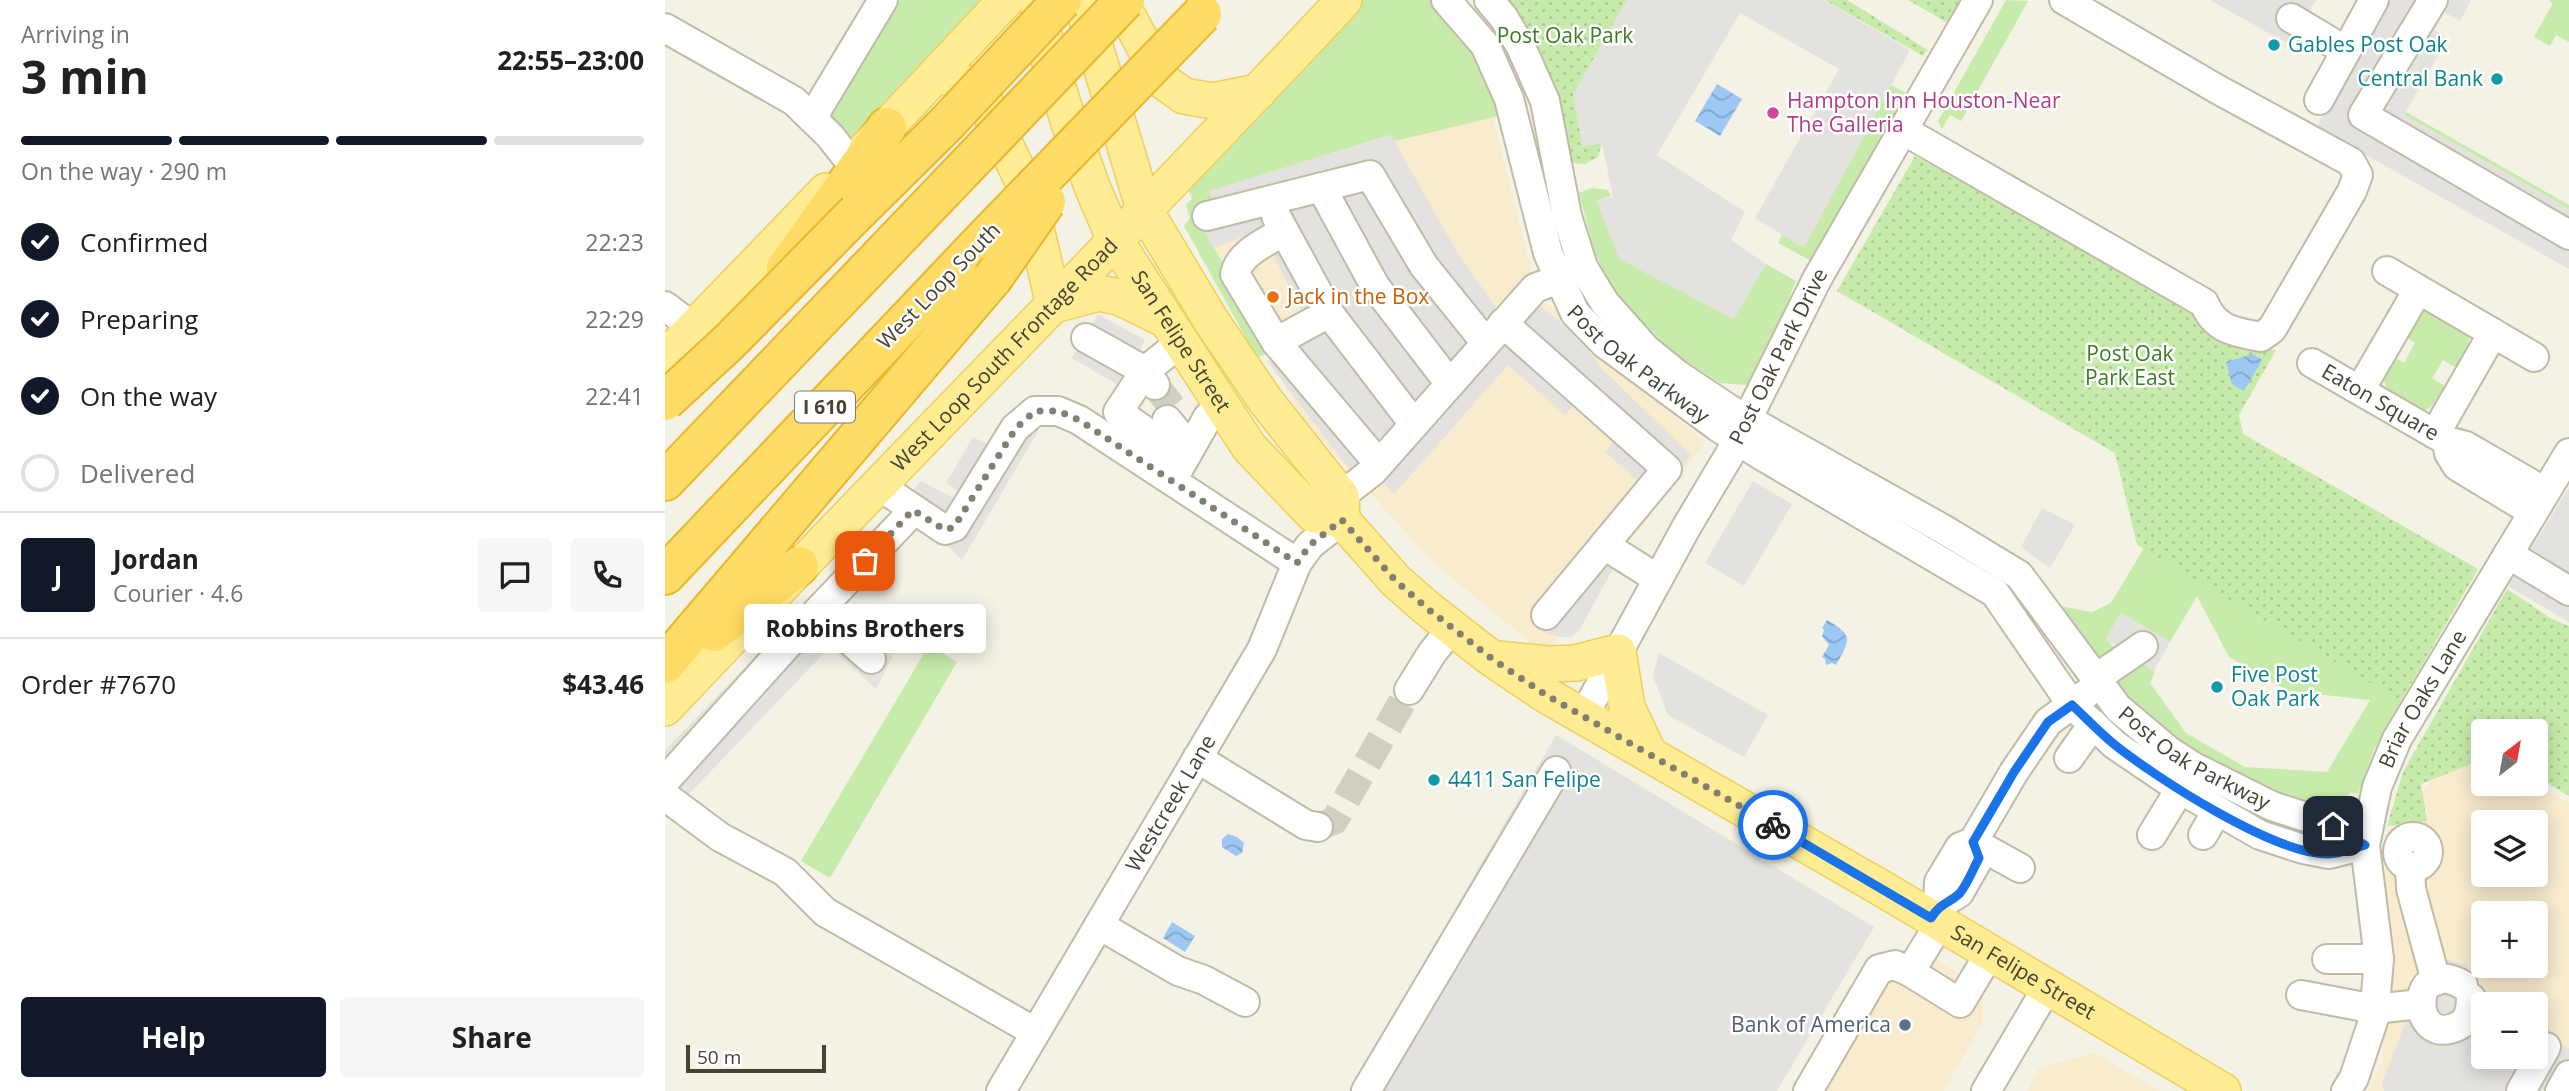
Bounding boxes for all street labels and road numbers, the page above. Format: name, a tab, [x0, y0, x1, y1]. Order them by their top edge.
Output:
street label: West Loop South	[871, 216, 1006, 355]
street label: West Loop South Frontage Road	[885, 231, 1123, 477]
street label: Post Oak Park Drive	[1722, 263, 1833, 449]
street label: San Felipe Street	[1125, 265, 1238, 417]
street label: Post Oak Parkway	[1562, 298, 1716, 429]
street label: Eaton Square	[2317, 357, 2445, 447]
road number: I 610	[795, 392, 855, 422]
street label: Briar Oaks Lane	[2371, 624, 2472, 772]
street label: Post Oak Parkway	[2113, 699, 2276, 816]
street label: Westcreek Lane	[1119, 729, 1221, 877]
street label: San Felipe Street	[1946, 918, 2101, 1025]

